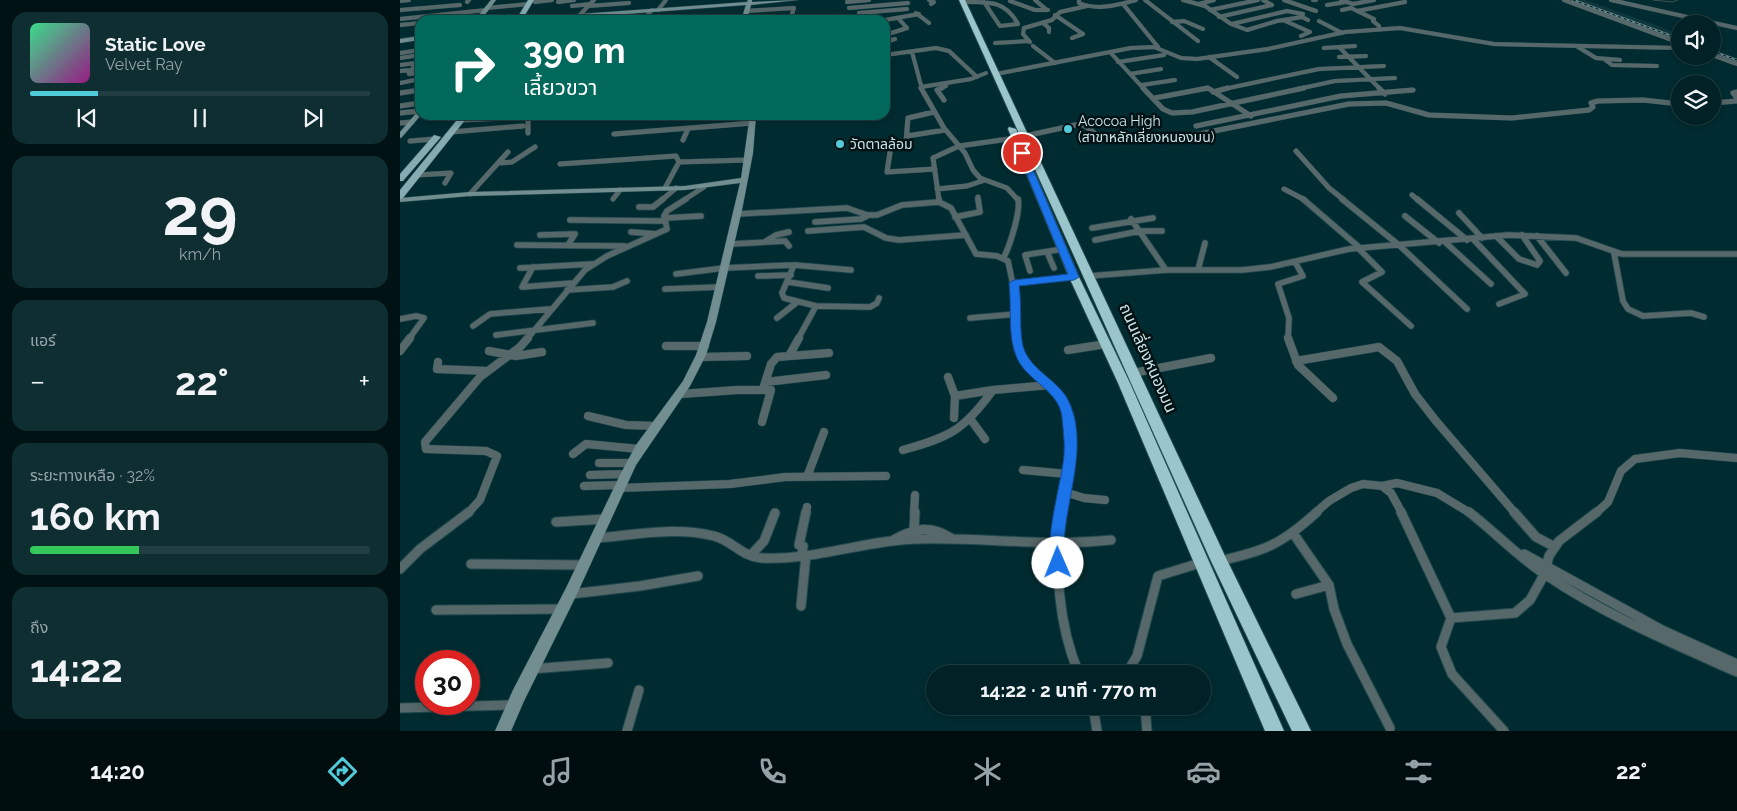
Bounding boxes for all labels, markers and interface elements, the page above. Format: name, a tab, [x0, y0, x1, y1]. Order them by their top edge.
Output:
map controls	[1671, 15, 1721, 125]
button: sound	[1671, 15, 1721, 65]
text: 390 m	[523, 30, 626, 71]
text: Static Love	[105, 33, 206, 55]
icon: right	[440, 35, 505, 100]
text: Velvet Ray	[105, 55, 183, 74]
text: เลี้ยวขวา	[523, 74, 598, 100]
button: layers	[1671, 75, 1721, 125]
icon: previous	[73, 104, 101, 132]
icon: pause	[186, 104, 214, 132]
icon: next	[299, 104, 327, 132]
place label: Acocoa High (สาขาหลักเลี่ยงหนองมน)	[1078, 113, 1215, 145]
marker: Acocoa High (สาขาหลักเลี่ยงหนองมน)	[1062, 123, 1074, 135]
pin	[1001, 132, 1043, 174]
place label: วัดตาลล้อม	[850, 136, 913, 152]
marker: วัดตาลล้อม	[834, 138, 846, 150]
icon: arrive	[1008, 139, 1036, 167]
text: 29	[163, 174, 237, 250]
text: km/h	[179, 245, 221, 264]
street label: ถนนเลี่ยงหนองมน	[1115, 300, 1182, 416]
text: แอร์	[30, 331, 56, 350]
text: 22°	[175, 359, 228, 404]
text: −	[30, 365, 45, 398]
text: +	[358, 365, 370, 398]
text: ระยะทางเหลือ · 32%	[30, 466, 155, 485]
text: 160 km	[30, 494, 161, 539]
position arrow	[1031, 536, 1083, 588]
text: ถึง	[30, 618, 48, 637]
text: 14:22	[30, 646, 123, 691]
speed limit sign: 30	[415, 650, 480, 715]
text: 14:22 · 2 นาที · 770 m	[980, 679, 1157, 701]
icon: directions	[325, 754, 360, 789]
icon: music	[540, 754, 575, 789]
icon: phone	[755, 754, 790, 789]
icon: climate	[970, 754, 1005, 789]
icon: car	[1186, 754, 1221, 789]
icon: filters	[1401, 754, 1436, 789]
text: 14:20	[90, 758, 145, 784]
text: 22°	[1616, 758, 1647, 784]

